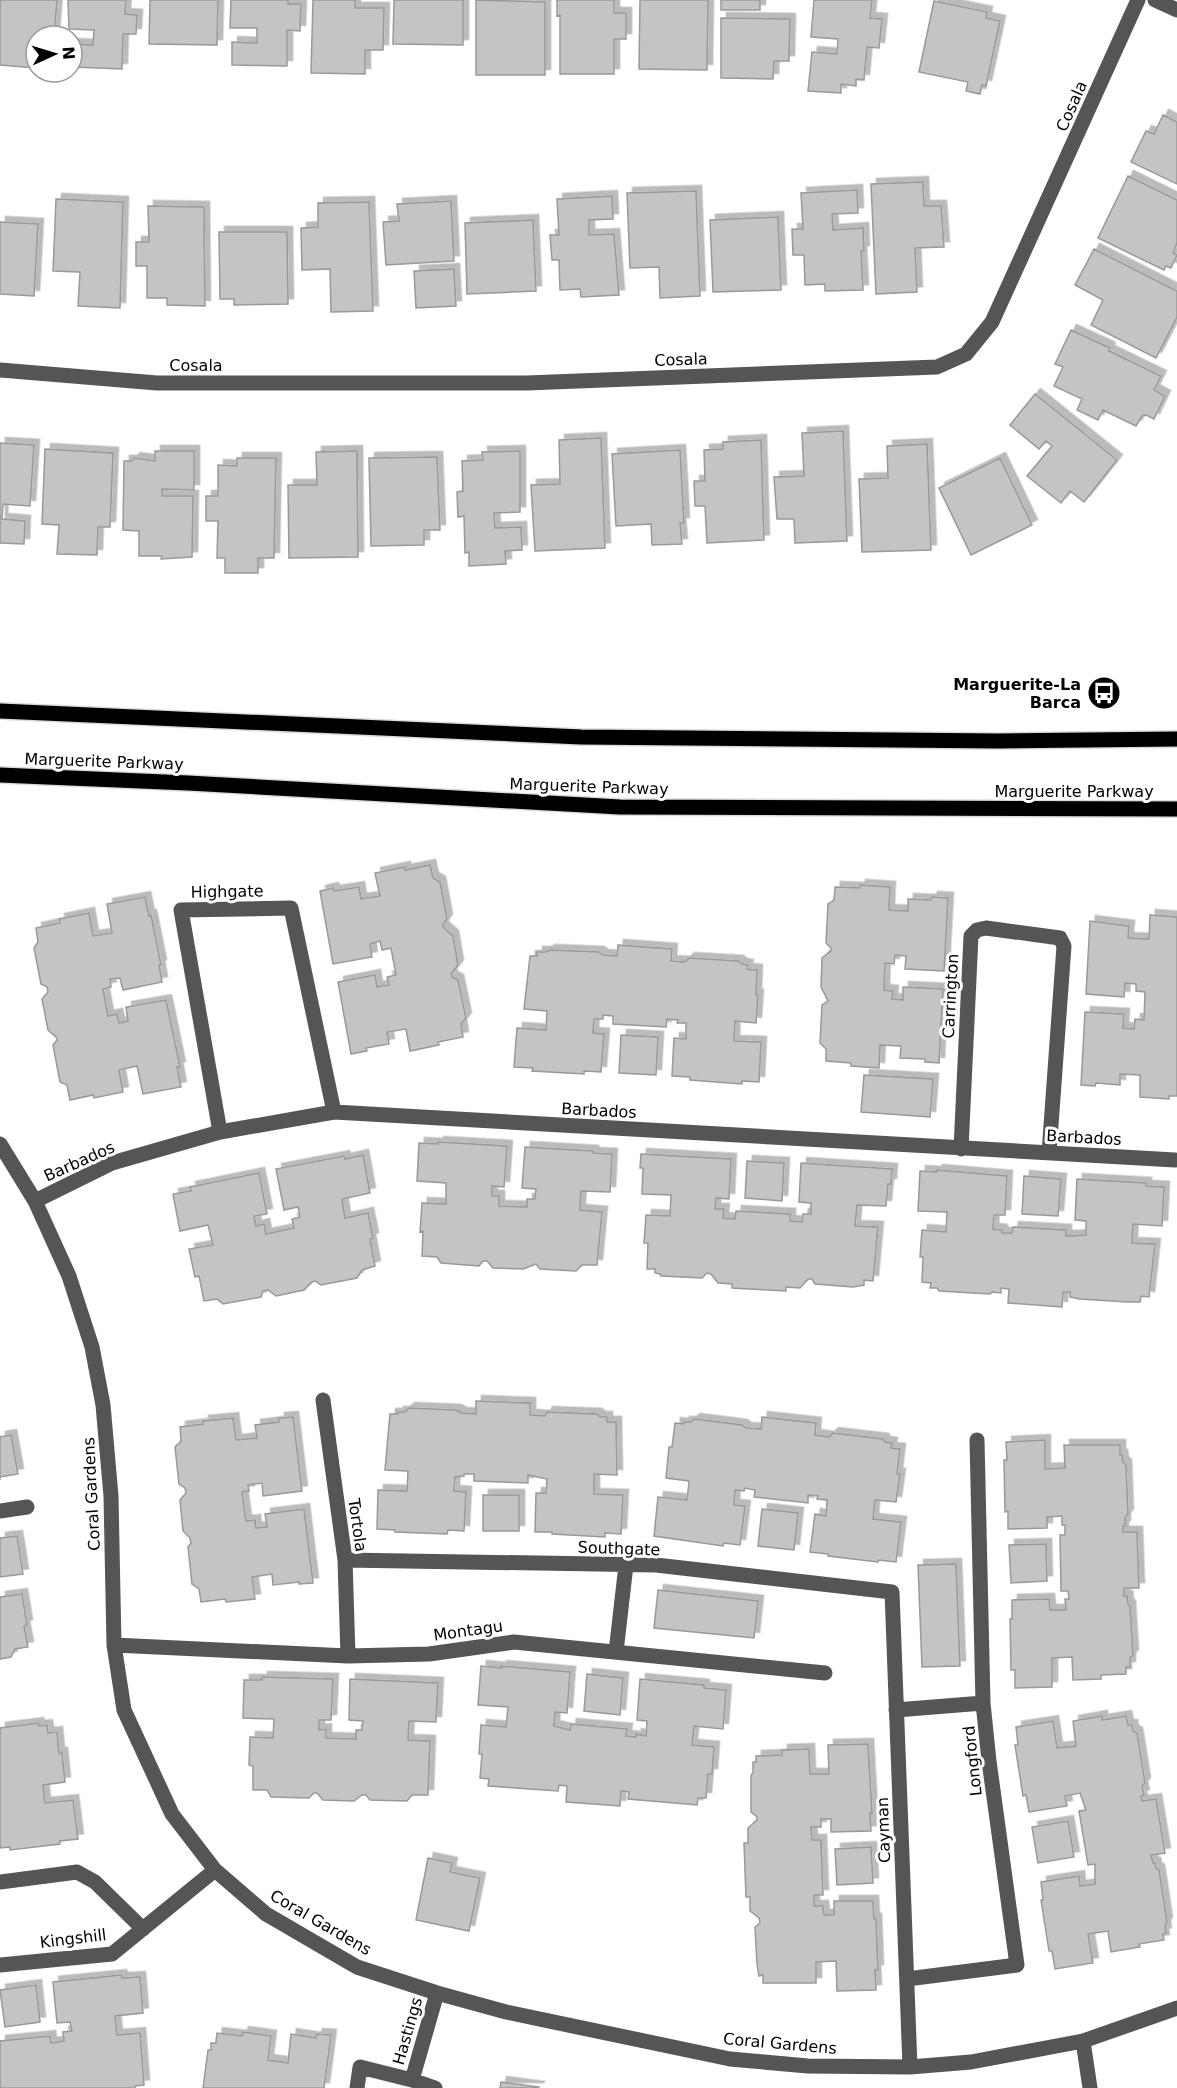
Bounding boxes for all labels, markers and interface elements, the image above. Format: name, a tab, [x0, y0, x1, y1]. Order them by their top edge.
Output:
north arrow	[24, 24, 84, 84]
text: N	[59, 46, 78, 60]
street label: Cosala	[1052, 78, 1091, 134]
street label: Cosala	[654, 349, 708, 370]
street label: Cosala	[169, 356, 223, 375]
place label: Marguerite-La Barca	[953, 675, 1081, 712]
bus stop icon: Marguerite-La Barca	[1086, 675, 1122, 711]
street label: Marguerite Parkway	[24, 749, 184, 774]
street label: Marguerite Parkway	[509, 774, 669, 799]
street label: Marguerite Parkway	[994, 782, 1154, 801]
street label: Highgate	[190, 881, 264, 902]
street label: Carrington	[939, 953, 962, 1039]
street label: Barbados	[561, 1099, 637, 1122]
street label: Barbados	[1046, 1126, 1122, 1149]
street label: Barbados	[41, 1137, 118, 1186]
street label: Coral Gardens	[79, 1437, 104, 1551]
street label: Tortola	[344, 1496, 371, 1553]
street label: Southgate	[577, 1538, 661, 1559]
street label: Montagu	[432, 1616, 504, 1645]
street label: Longford	[959, 1725, 986, 1797]
street label: Cayman	[873, 1797, 894, 1863]
street label: Coral Gardens	[267, 1886, 375, 1959]
street label: Kingshill	[39, 1925, 107, 1952]
street label: Hastings	[389, 1995, 426, 2067]
street label: Coral Gardens	[722, 2029, 837, 2058]

